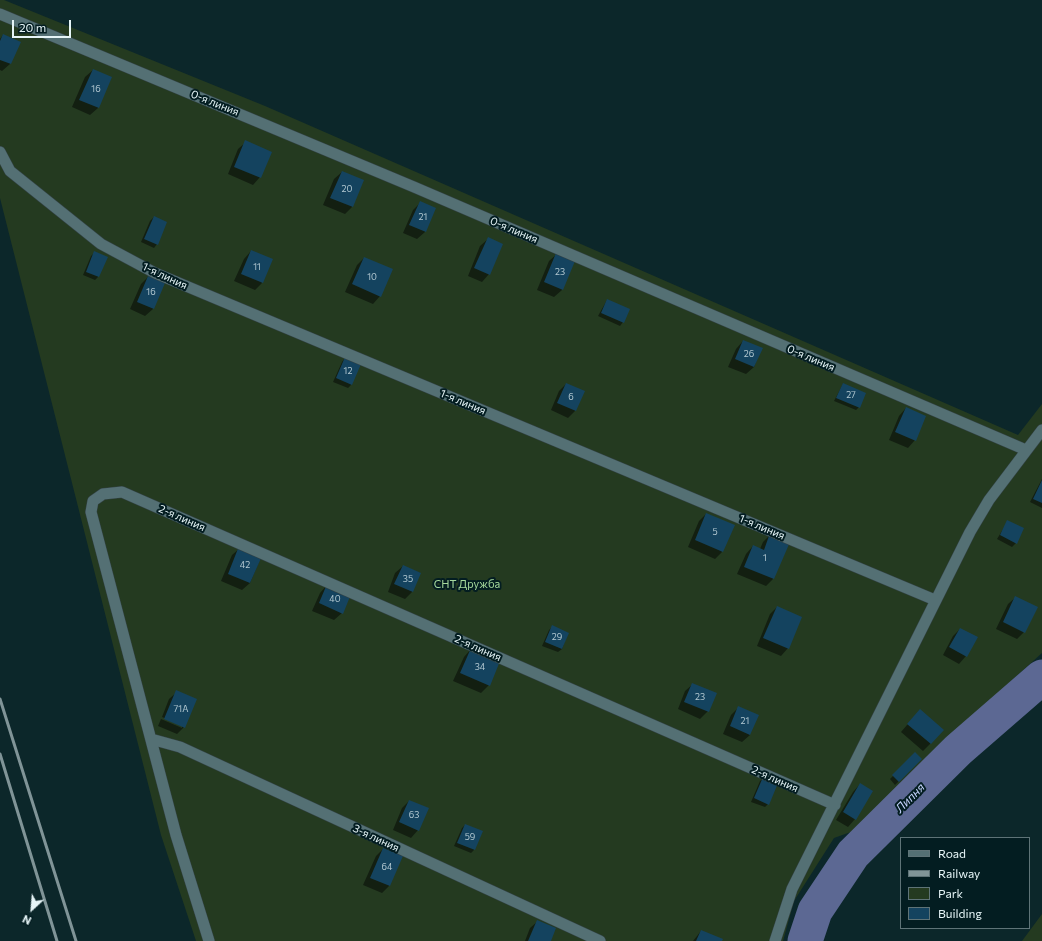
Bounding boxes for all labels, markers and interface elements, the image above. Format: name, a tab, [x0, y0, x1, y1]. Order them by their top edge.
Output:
scale bar	[14, 12, 73, 38]
text: 20 m	[19, 20, 46, 34]
house number: 16	[91, 84, 101, 94]
street label: 0-я линия	[189, 87, 241, 119]
house number: 20	[342, 184, 352, 194]
house number: 21	[419, 212, 427, 222]
street label: 0-я линия	[488, 214, 540, 246]
street label: 1-я линия	[140, 260, 190, 292]
house number: 11	[253, 262, 261, 272]
house number: 23	[555, 267, 565, 277]
house number: 10	[367, 272, 377, 282]
house number: 16	[146, 287, 156, 297]
street label: 0-я линия	[785, 342, 837, 374]
house number: 26	[744, 349, 754, 359]
house number: 12	[344, 366, 352, 376]
street label: 1-я линия	[438, 386, 488, 418]
house number: 27	[846, 390, 856, 400]
house number: 6	[568, 392, 574, 402]
street label: 2-я линия	[157, 502, 207, 534]
street label: 1-я линия	[737, 511, 787, 543]
house number: 5	[712, 527, 718, 537]
house number: 1	[763, 553, 767, 563]
house number: 42	[240, 560, 250, 570]
house number: 35	[403, 574, 413, 584]
park label: СНТ Дружба	[434, 577, 500, 591]
house number: 40	[329, 594, 341, 604]
street label: 2-я линия	[453, 632, 503, 664]
house number: 29	[552, 632, 562, 642]
house number: 34	[475, 662, 485, 672]
house number: 23	[695, 692, 705, 702]
house number: 71А	[174, 704, 188, 714]
house number: 21	[741, 716, 749, 726]
street label: 2-я линия	[750, 763, 800, 795]
water label: Липня	[892, 780, 928, 816]
house number: 63	[409, 810, 419, 820]
street label: 3-я линия	[351, 821, 401, 855]
house number: 59	[465, 832, 475, 842]
legend	[900, 837, 1030, 929]
text: Road	[938, 846, 966, 860]
house number: 64	[382, 862, 392, 872]
text: Railway	[938, 866, 980, 880]
text: Park	[938, 886, 963, 900]
north arrow	[12, 889, 52, 929]
text: Building	[938, 906, 982, 920]
text: N	[20, 913, 33, 928]

